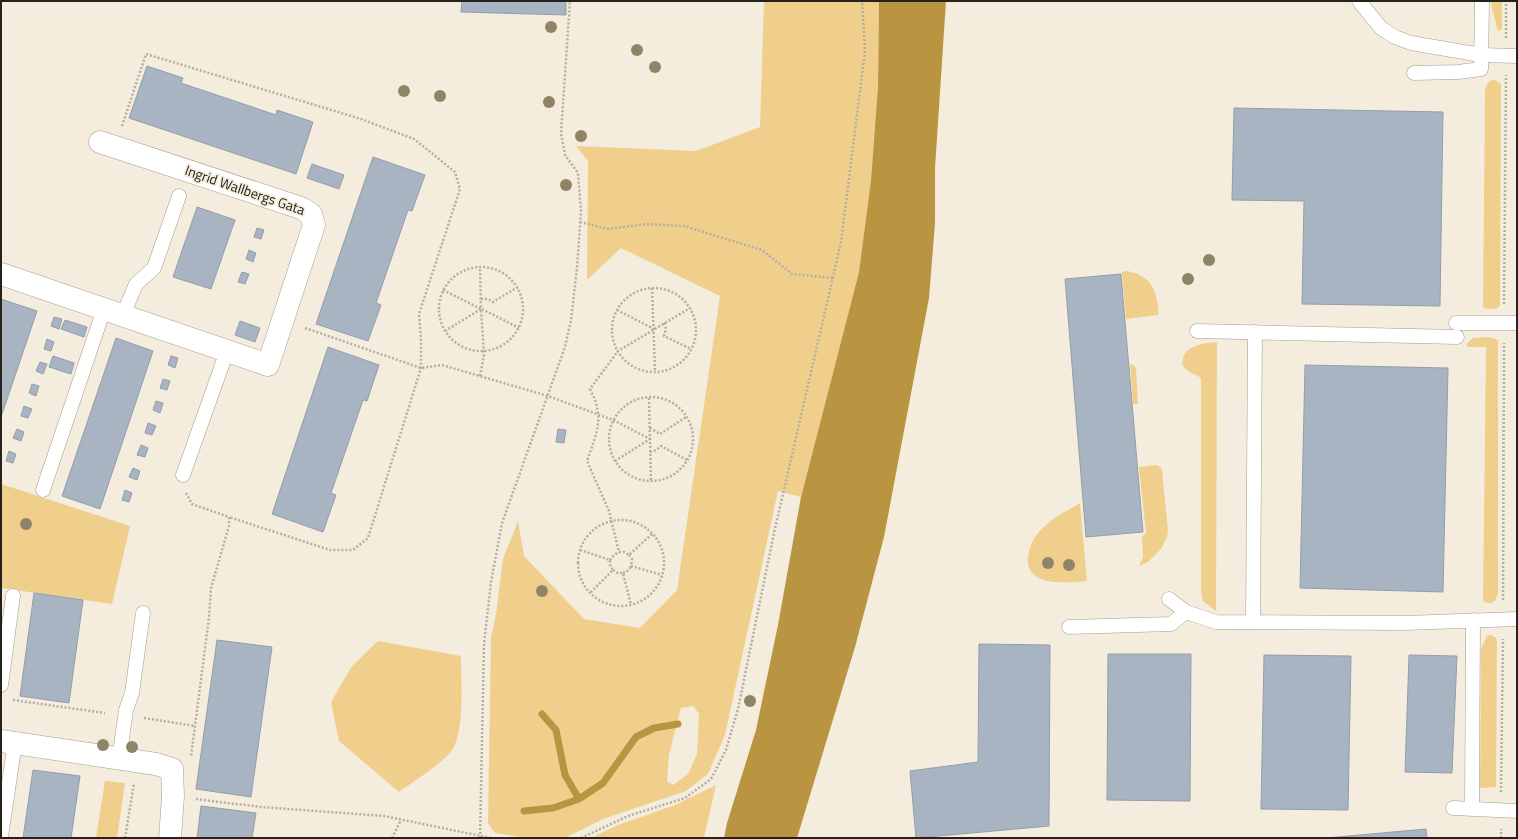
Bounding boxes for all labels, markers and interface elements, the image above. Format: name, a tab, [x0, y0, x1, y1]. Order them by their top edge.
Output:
street label: Ingrid Wallbergs Gata	[182, 159, 308, 220]

